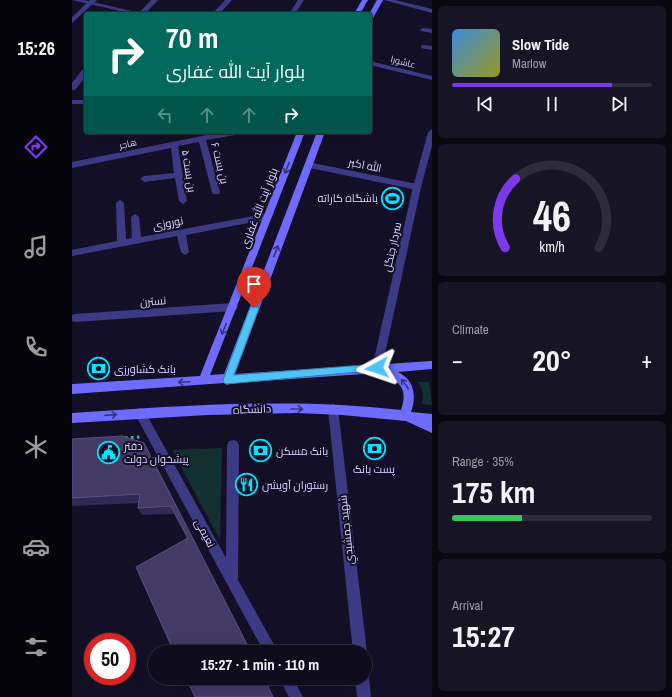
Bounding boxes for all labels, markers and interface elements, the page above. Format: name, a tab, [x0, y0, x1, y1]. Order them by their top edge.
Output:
text: 70 m	[166, 19, 218, 57]
icon: right	[100, 28, 152, 80]
text: Slow Tide	[512, 34, 569, 55]
text: 15:26	[17, 36, 55, 61]
street label: عاشورا	[389, 53, 417, 71]
text: Marlow	[512, 55, 546, 72]
text: بلوار آیت الله غفاری	[166, 59, 305, 84]
icon: previous	[474, 93, 496, 115]
icon: pause	[541, 93, 563, 115]
icon: next	[608, 93, 630, 115]
icon: left	[154, 104, 176, 126]
icon: ahead	[196, 104, 218, 126]
icon: ahead	[238, 104, 260, 126]
icon: right	[280, 104, 302, 126]
icon: directions	[22, 133, 50, 161]
street label: هاجر	[117, 136, 138, 152]
street label: بن بست ۶	[208, 141, 232, 185]
street label: بن بست ۵	[179, 149, 199, 193]
street label: الله اکبر	[346, 153, 383, 175]
one-way arrow	[282, 162, 290, 174]
street label: بلوار آیت الله غفاری	[236, 165, 281, 250]
sports icon: باشگاه کاراته	[380, 185, 406, 211]
text: 46	[533, 188, 571, 244]
place label: باشگاه کاراته	[317, 191, 378, 205]
street label: نوروزی	[151, 213, 185, 233]
street label: سردار جنگل	[379, 221, 405, 273]
icon: music	[22, 233, 50, 261]
text: km/h	[539, 237, 565, 256]
one-way arrow	[272, 246, 280, 258]
pin	[237, 267, 271, 308]
icon: arrive	[243, 273, 265, 295]
street label: نسترن	[139, 293, 167, 309]
text: Climate	[452, 321, 489, 338]
one-way arrow	[220, 322, 228, 334]
icon: phone	[22, 333, 50, 361]
text: 20°	[532, 340, 572, 380]
text: −	[452, 345, 463, 375]
text: +	[641, 345, 652, 375]
position arrow	[356, 347, 398, 389]
bank icon: بانک کشاورزی	[86, 356, 112, 382]
place label: بانک کشاورزی	[114, 362, 176, 376]
one-way arrow	[178, 379, 191, 386]
one-way arrow	[401, 379, 409, 390]
street label: دانشگاه	[233, 401, 271, 417]
one-way arrow	[290, 405, 303, 412]
one-way arrow	[104, 412, 117, 419]
icon: climate	[22, 433, 50, 461]
bank icon: پست بانک	[361, 436, 387, 462]
bank icon: بانک مسکن	[248, 438, 274, 464]
public building icon: دفتر پیشخوان دولت	[96, 439, 122, 465]
place label: دفتر پیشخوان دولت	[123, 439, 189, 466]
place label: بانک مسکن	[276, 444, 328, 458]
text: Range · 35%	[452, 453, 514, 470]
place label: پست بانک	[353, 462, 395, 476]
restaurant icon: رستوران آویشن	[233, 472, 259, 498]
text: 175 km	[452, 472, 535, 512]
place label: رستوران آویشن	[262, 478, 328, 492]
street label: شهيد جمشيدي	[335, 494, 359, 566]
street label: نعیمی	[192, 516, 218, 550]
icon: car	[22, 533, 50, 561]
text: Arrival	[452, 597, 483, 614]
text: 15:27	[452, 616, 515, 656]
icon: filters	[22, 633, 50, 661]
speed limit sign: 50	[84, 633, 136, 685]
text: 15:27 · 1 min · 110 m	[201, 654, 319, 675]

